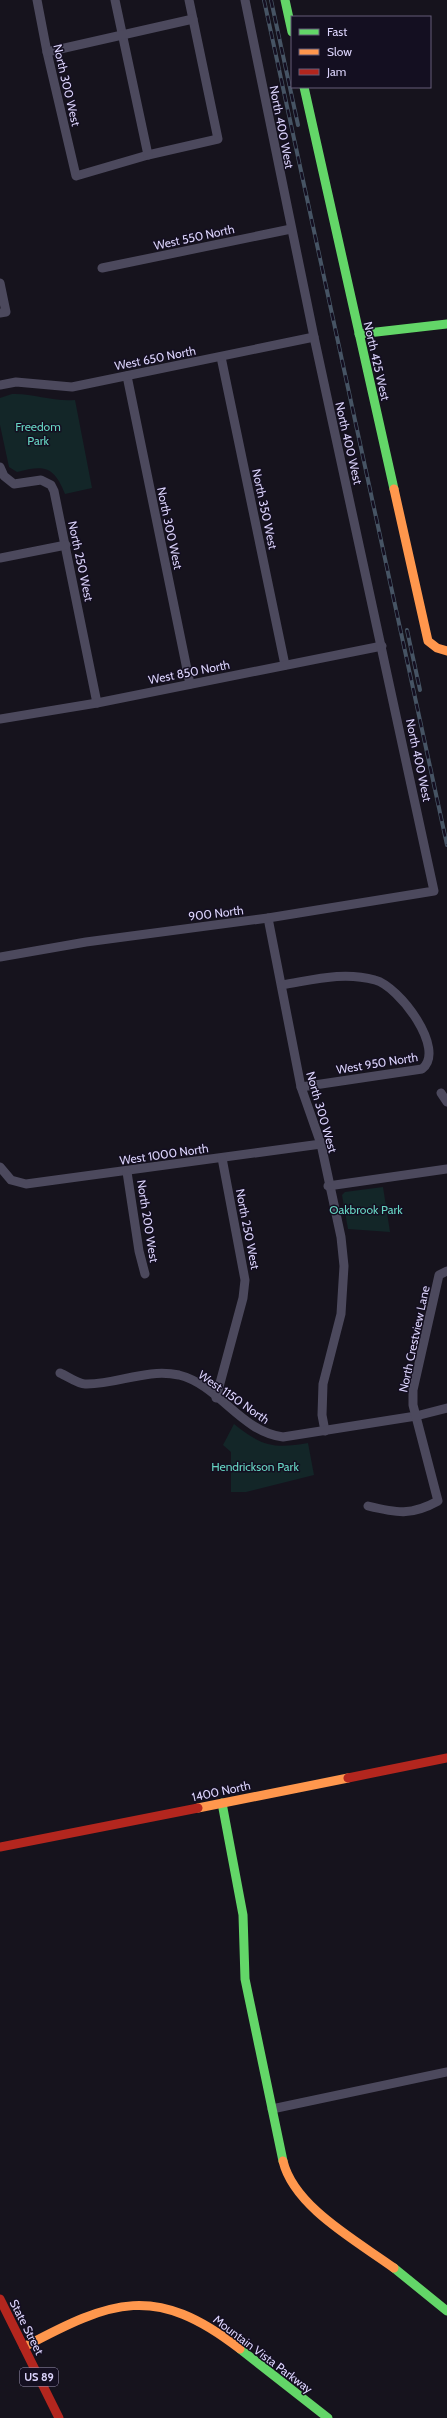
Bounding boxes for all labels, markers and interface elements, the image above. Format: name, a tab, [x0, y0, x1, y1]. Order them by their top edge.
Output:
legend	[291, 16, 431, 88]
text: Fast	[327, 24, 347, 39]
street label: North 300 West	[50, 42, 84, 128]
text: Slow	[327, 44, 352, 59]
text: Jam	[326, 64, 346, 79]
street label: North 400 West	[267, 84, 297, 170]
street label: West 550 North	[152, 221, 236, 253]
street label: North 425 West	[361, 320, 393, 402]
street label: West 650 North	[113, 343, 197, 373]
street label: North 400 West	[332, 400, 366, 486]
park label: Freedom Park	[15, 419, 61, 448]
street label: North 350 West	[249, 467, 281, 551]
street label: North 300 West	[154, 485, 186, 571]
street label: North 250 West	[65, 519, 97, 603]
street label: West 850 North	[147, 657, 231, 687]
street label: North 400 West	[403, 717, 435, 803]
street label: 900 North	[188, 902, 244, 924]
street label: West 950 North	[335, 1049, 419, 1077]
street label: North 300 West	[303, 1070, 341, 1154]
street label: West 1000 North	[119, 1140, 209, 1168]
street label: North 200 West	[134, 1178, 162, 1264]
street label: North 250 West	[233, 1187, 263, 1271]
park label: Oakbrook Park	[329, 1202, 403, 1217]
street label: North Crestview Lane	[395, 1284, 433, 1394]
street label: West 1150 North	[196, 1367, 272, 1427]
park label: Hendrickson Park	[211, 1459, 299, 1474]
street label: 1400 North	[190, 1777, 252, 1805]
street label: State Street	[7, 2297, 47, 2357]
street label: Mountain Vista Parkway	[210, 2312, 316, 2396]
road number: US 89	[20, 2368, 58, 2386]

